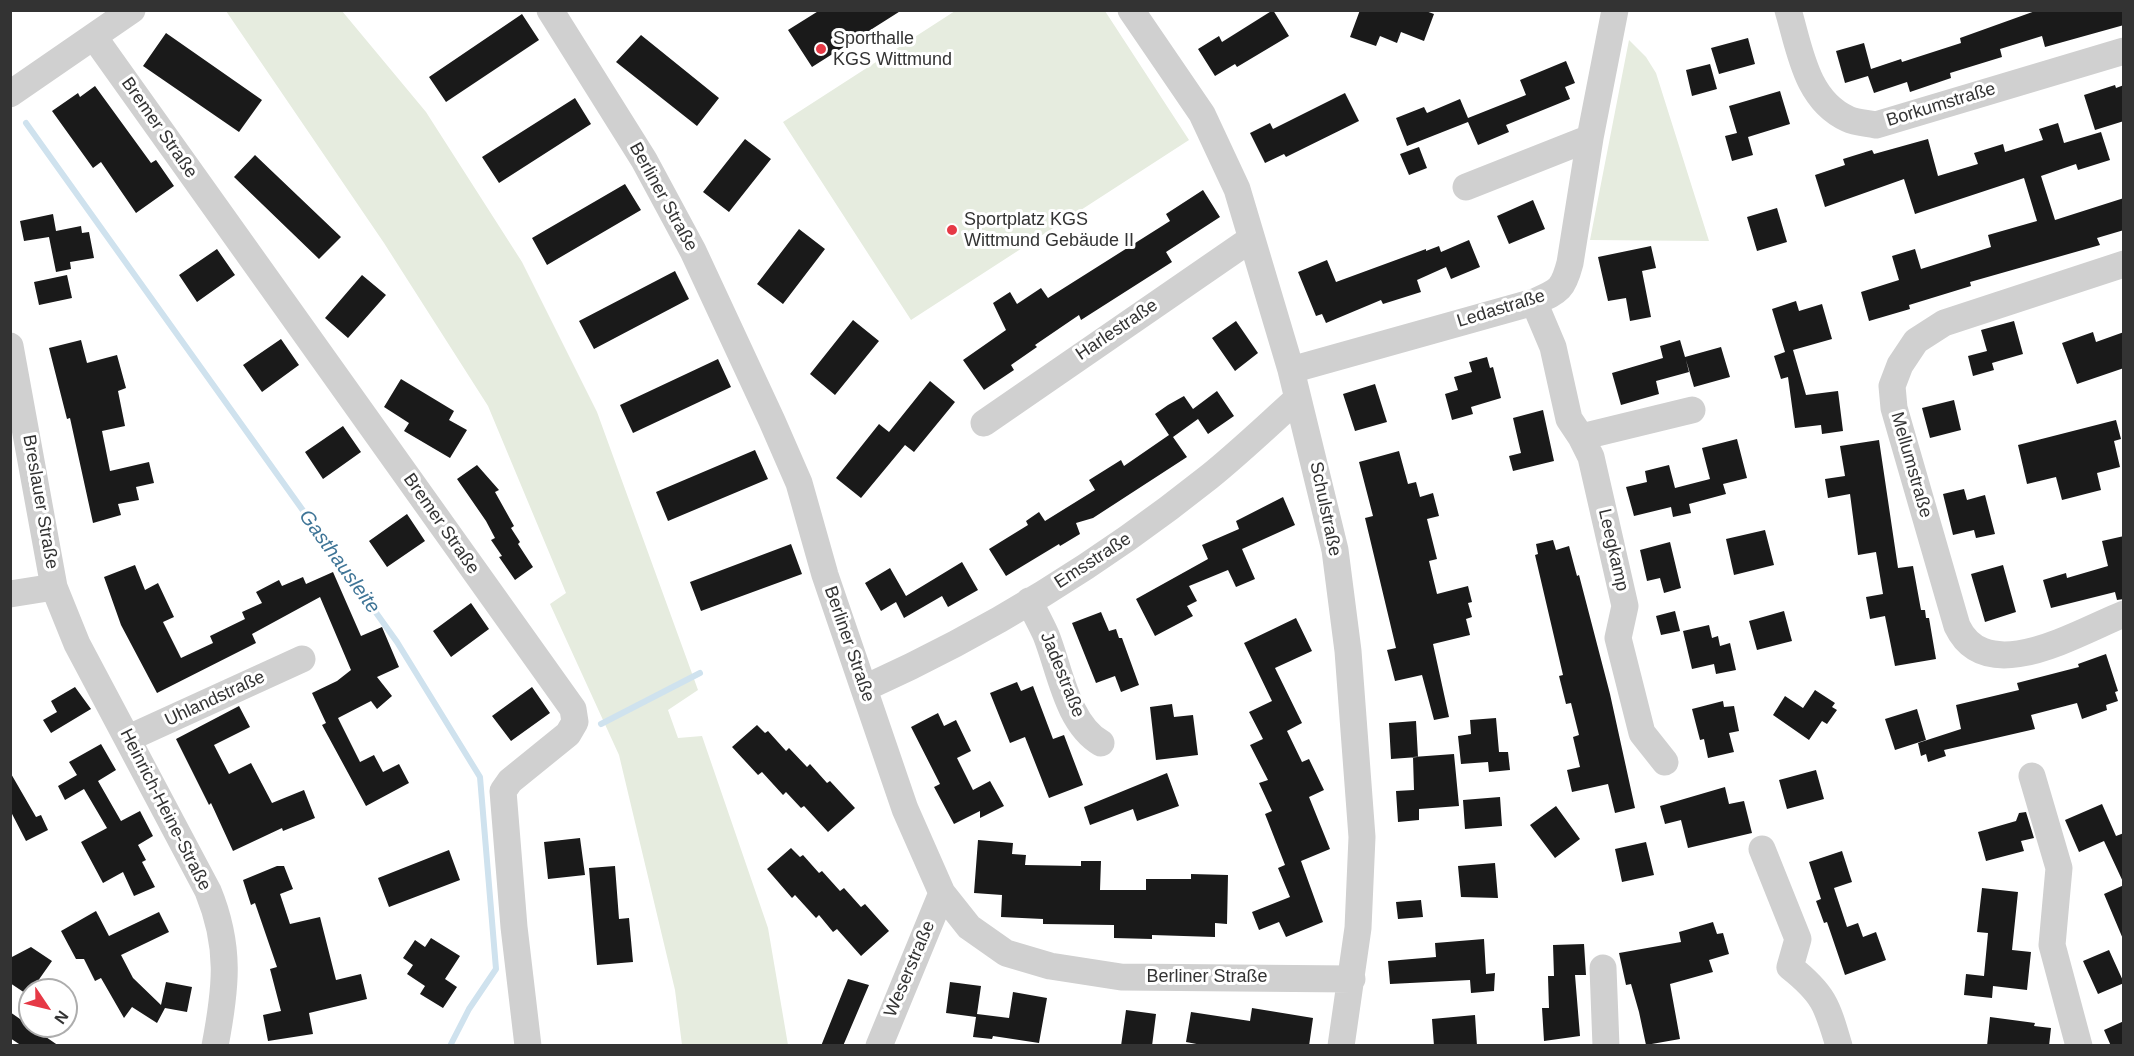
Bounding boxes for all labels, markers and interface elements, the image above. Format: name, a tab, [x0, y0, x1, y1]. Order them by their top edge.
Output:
place label: Sporthalle KGS Wittmund	[833, 28, 952, 70]
marker: Sporthalle KGS Wittmund	[814, 42, 828, 56]
street label: Bremer Straße	[116, 73, 202, 183]
street label: Borkumstraße	[1884, 78, 1998, 132]
street label: Berliner Straße	[624, 139, 702, 255]
place label: Sportplatz KGS Wittmund Gebäude II	[964, 209, 1134, 252]
marker: Sportplatz KGS Wittmund Gebäude II	[945, 223, 959, 237]
street label: Ledastraße	[1454, 285, 1548, 333]
street label: Harlestraße	[1072, 295, 1162, 365]
street label: Mellumstraße	[1886, 410, 1936, 520]
street label: Breslauer Straße	[18, 433, 62, 571]
street label: Schulstraße	[1304, 460, 1346, 558]
street label: Bremer Straße	[398, 469, 484, 579]
water label: Gasthausleite	[293, 505, 385, 619]
street label: Leegkamp	[1593, 507, 1633, 593]
street label: Emsstraße	[1051, 528, 1135, 594]
street label: Berliner Straße	[819, 583, 879, 705]
street label: Jadestraße	[1035, 629, 1089, 721]
street label: Uhlandstraße	[161, 666, 269, 732]
street label: Heinrich-Heine-Straße	[115, 725, 215, 895]
street label: Weserstraße	[880, 918, 940, 1020]
street label: Berliner Straße	[1146, 966, 1268, 988]
north arrow	[18, 978, 78, 1038]
text: N	[51, 1008, 72, 1027]

